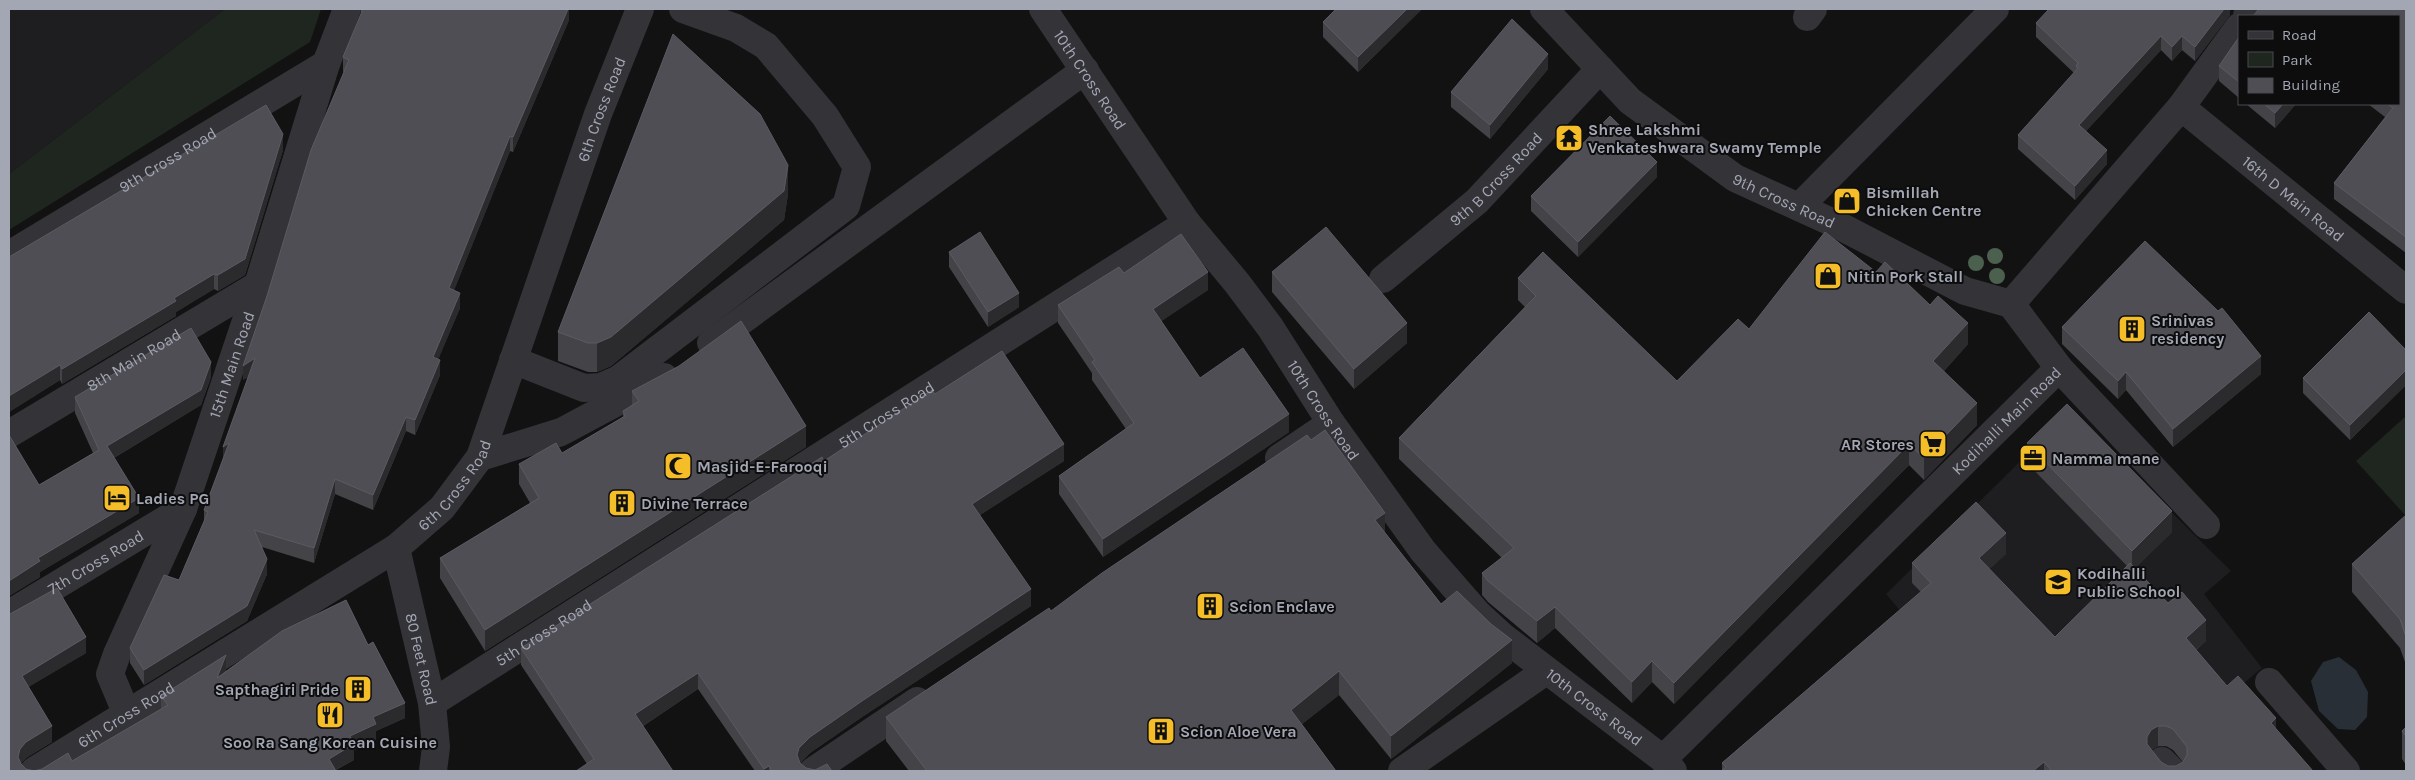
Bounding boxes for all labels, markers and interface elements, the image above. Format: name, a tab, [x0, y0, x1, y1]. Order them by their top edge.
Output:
legend	[2238, 15, 2400, 105]
street label: 10th Cross Road	[1050, 26, 1130, 133]
text: Road	[2282, 26, 2317, 44]
text: Park	[2282, 51, 2312, 69]
street label: 6th Cross Road	[573, 54, 630, 164]
text: Building	[2282, 76, 2340, 94]
place label: Shree Lakshmi Venkateshwara Swamy Temple	[1588, 120, 1822, 157]
street label: 9th Cross Road	[115, 123, 220, 197]
temple icon: Shree Lakshmi Venkateshwara Swamy Temple	[1554, 123, 1584, 153]
street label: 9th B Cross Road	[1446, 128, 1546, 230]
street label: 16th D Main Road	[2238, 152, 2348, 246]
street label: 9th Cross Road	[1730, 169, 1838, 232]
place label: Bismillah Chicken Centre	[1866, 183, 1981, 220]
shop icon: Bismillah Chicken Centre	[1832, 186, 1862, 216]
shop icon: Nitin Pork Stall	[1813, 261, 1843, 291]
place label: Nitin Pork Stall	[1847, 267, 1963, 286]
street label: 15th Main Road	[205, 309, 258, 421]
place label: Srinivas residency	[2151, 311, 2224, 348]
building icon: Srinivas residency	[2117, 314, 2147, 344]
street label: 8th Main Road	[83, 324, 184, 396]
street label: 10th Cross Road	[1283, 357, 1364, 464]
street label: Kodihalli Main Road	[1948, 363, 2065, 479]
street label: 5th Cross Road	[835, 377, 938, 452]
supermarket icon: AR Stores	[1918, 429, 1948, 459]
place label: AR Stores	[1841, 435, 1914, 454]
street label: 6th Cross Road	[414, 437, 495, 535]
office icon: Namma mane	[2018, 443, 2048, 473]
place label: Namma mane	[2052, 449, 2160, 468]
mosque icon: Masjid-E-Farooqi	[663, 451, 693, 481]
place label: Masjid-E-Farooqi	[697, 457, 828, 476]
hotel icon: Ladies PG	[102, 483, 132, 513]
building icon: Divine Terrace	[607, 488, 637, 518]
place label: Ladies PG	[136, 489, 209, 508]
place label: Divine Terrace	[641, 494, 748, 513]
street label: 7th Cross Road	[44, 526, 147, 599]
place label: Kodihalli Public School	[2077, 564, 2180, 601]
school or university icon: Kodihalli Public School	[2043, 567, 2073, 597]
building icon: Scion Enclave	[1195, 591, 1225, 621]
street label: 5th Cross Road	[492, 595, 595, 670]
place label: Scion Enclave	[1229, 597, 1335, 616]
street label: 80 Feet Road	[401, 611, 441, 707]
street label: 10th Cross Road	[1542, 664, 1646, 750]
building icon: Sapthagiri Pride	[343, 674, 373, 704]
street label: 6th Cross Road	[74, 678, 178, 752]
place label: Sapthagiri Pride	[215, 680, 339, 699]
restaurant icon: Soo Ra Sang Korean Cuisine	[315, 700, 345, 730]
building icon: Scion Aloe Vera	[1146, 716, 1176, 746]
place label: Scion Aloe Vera	[1180, 722, 1297, 741]
place label: Soo Ra Sang Korean Cuisine	[223, 733, 437, 752]

